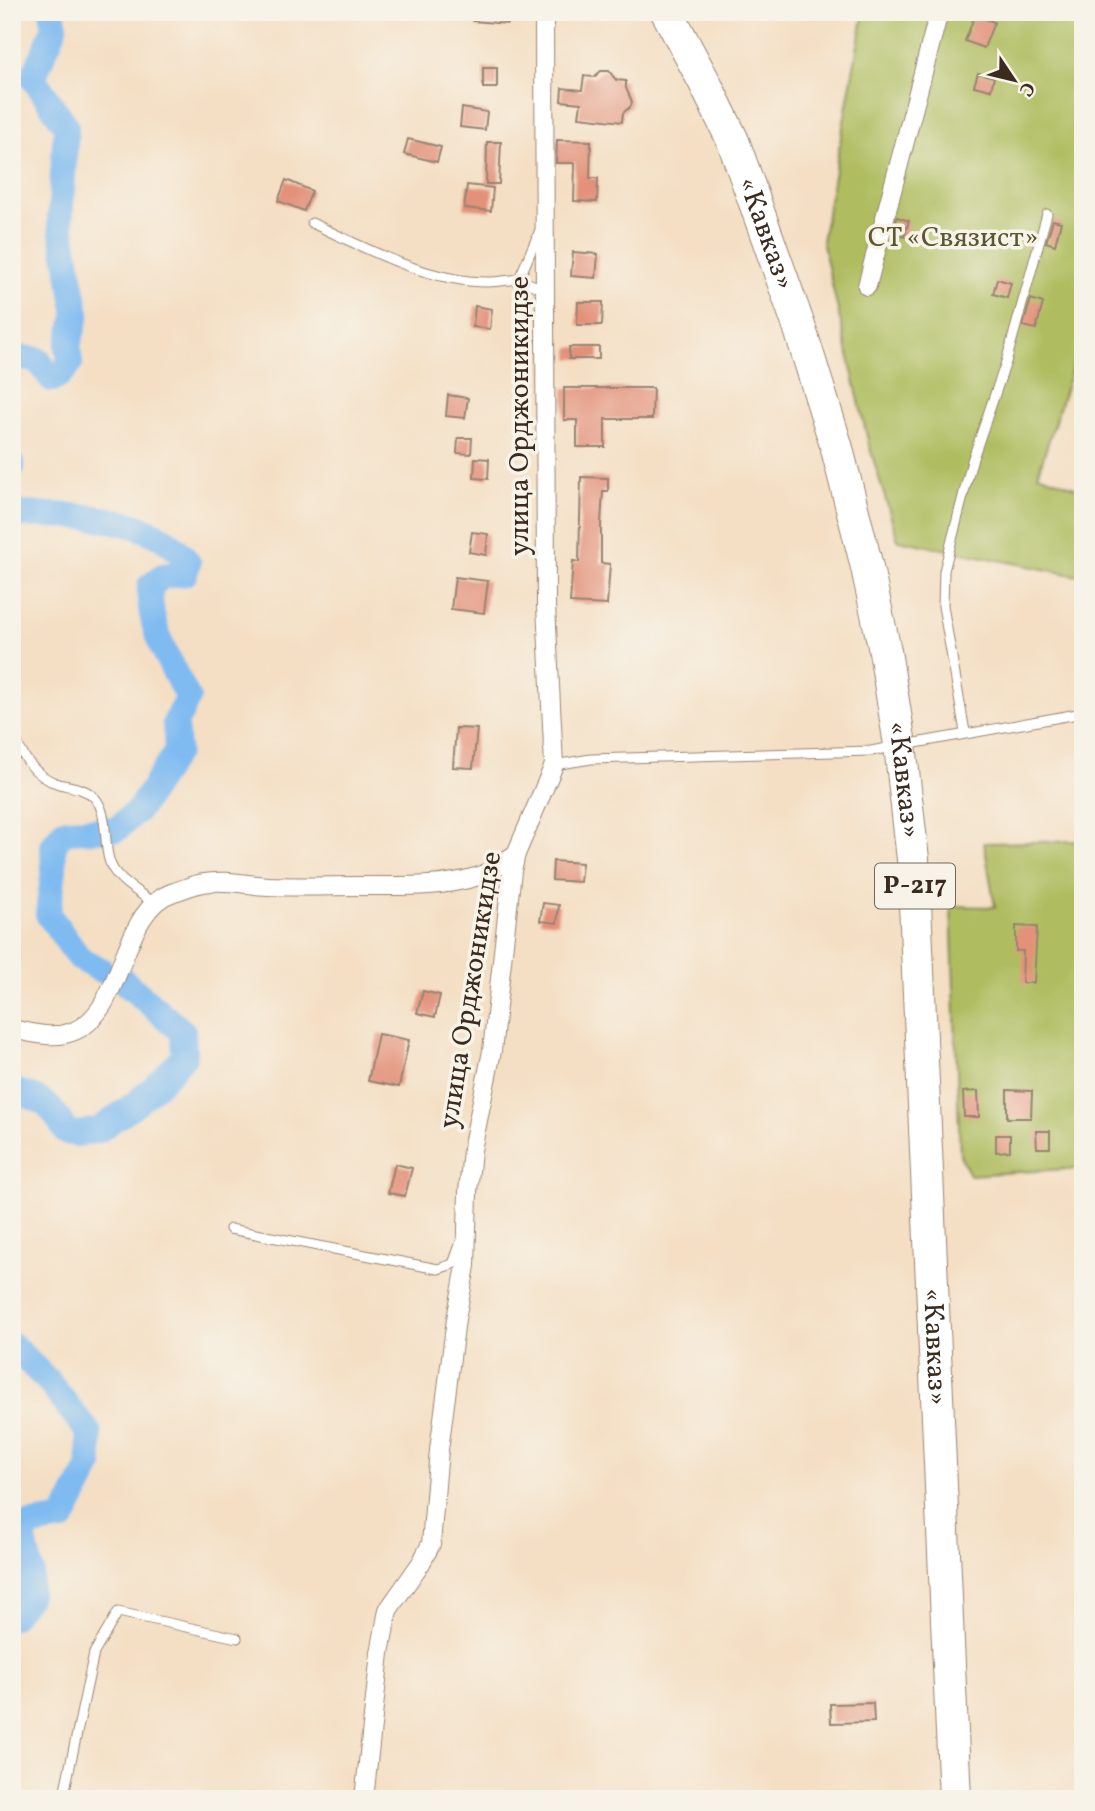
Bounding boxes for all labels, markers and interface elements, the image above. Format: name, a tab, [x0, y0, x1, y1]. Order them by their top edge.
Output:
north arrow	[979, 46, 1050, 116]
text: С	[1012, 76, 1040, 101]
street label: «Кавказ»	[728, 172, 804, 295]
park label: СТ «Связист»	[868, 219, 1038, 258]
street label: улица Орджоникидзе	[501, 276, 540, 556]
street label: «Кавказ»	[877, 719, 930, 840]
street label: улица Орджоникидзе	[430, 849, 512, 1131]
road number: Р-217	[875, 864, 955, 908]
street label: «Кавказ»	[913, 1288, 957, 1406]

